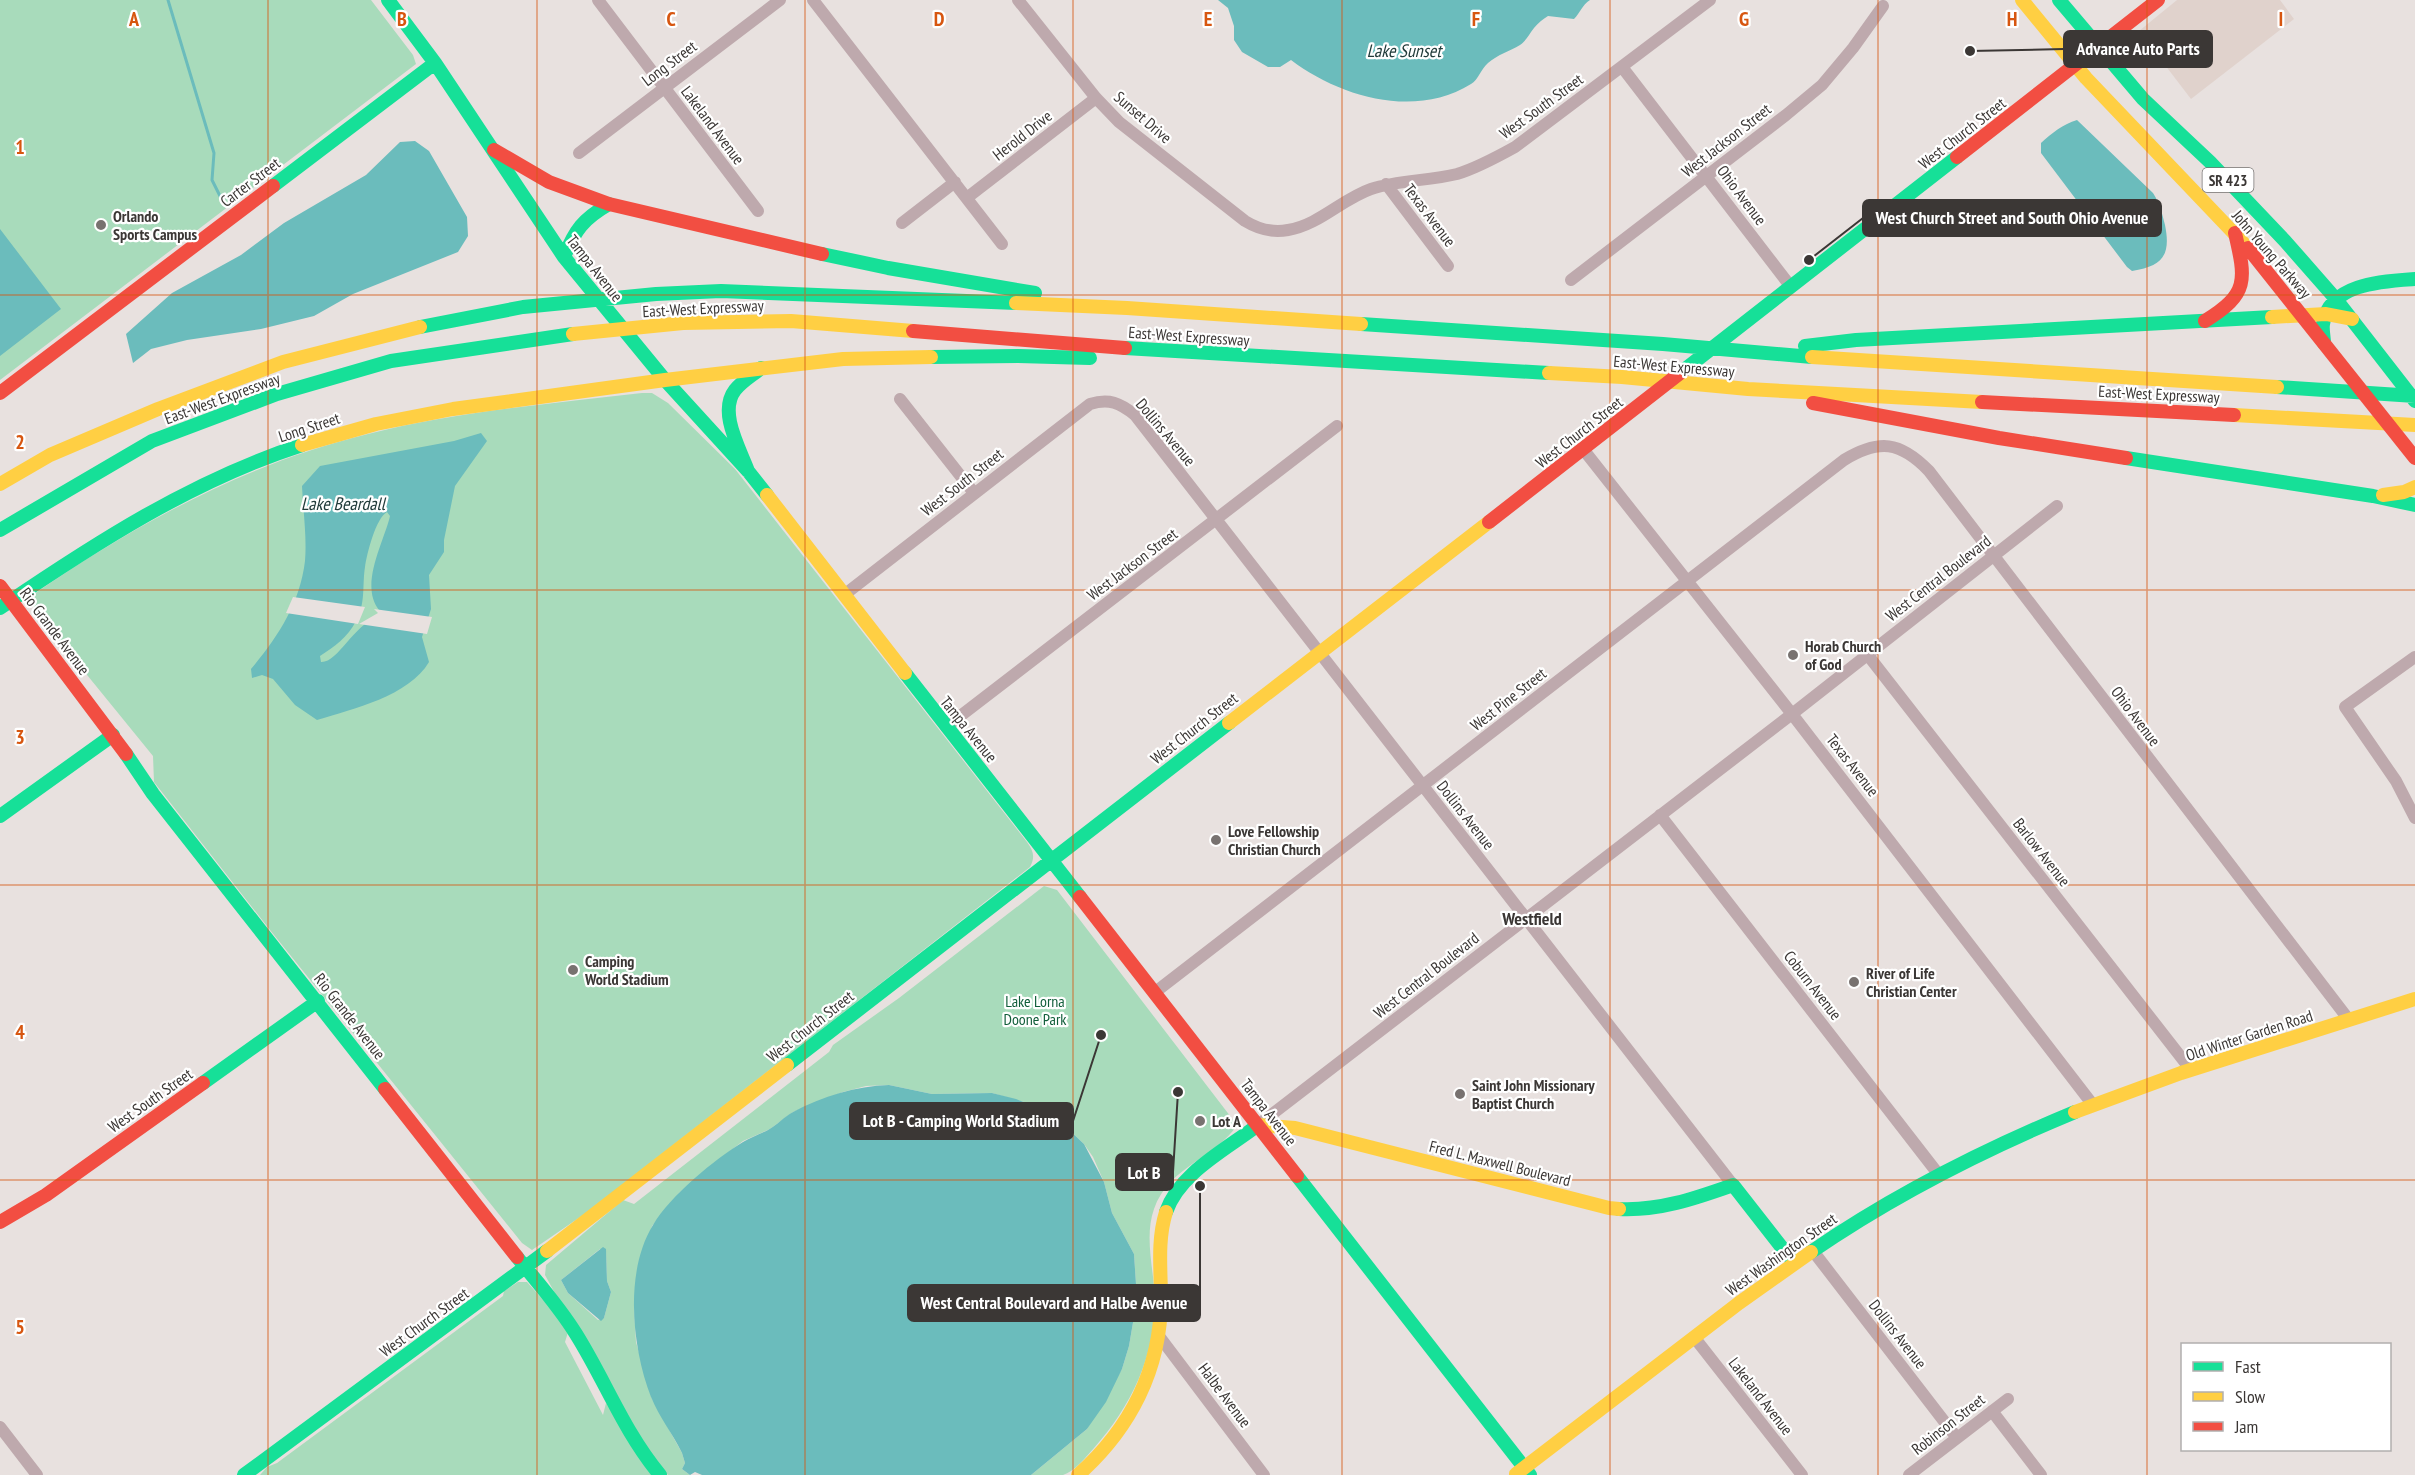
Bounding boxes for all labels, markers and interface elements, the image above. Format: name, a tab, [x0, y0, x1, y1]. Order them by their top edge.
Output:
text: A	[128, 6, 140, 32]
text: B	[397, 6, 407, 32]
text: C	[666, 6, 676, 32]
text: D	[934, 6, 945, 32]
text: E	[1204, 6, 1212, 32]
text: F	[1472, 6, 1480, 32]
text: G	[1739, 6, 1749, 32]
text: H	[2007, 6, 2017, 32]
text: I	[2279, 6, 2283, 32]
callout: Advance Auto Parts	[2064, 31, 2212, 67]
street label: Long Street	[638, 36, 701, 90]
text: Advance Auto Parts	[2075, 37, 2200, 60]
water label: Lake Sunset	[1367, 39, 1443, 62]
street label: West South Street	[1495, 69, 1587, 143]
street label: Lakeland Avenue	[677, 82, 749, 168]
street label: Sunset Drive	[1110, 87, 1176, 147]
street label: West Church Street	[1914, 92, 2010, 173]
street label: West Jackson Street	[1677, 99, 1775, 181]
street label: Herold Drive	[988, 106, 1056, 164]
text: 1	[15, 134, 25, 160]
street label: Carter Street	[216, 153, 284, 211]
street label: Ohio Avenue	[1713, 161, 1771, 229]
road number: SR 423	[2202, 168, 2254, 192]
street label: Texas Avenue	[1400, 180, 1460, 250]
callout: West Church Street and South Ohio Avenue	[1863, 200, 2161, 236]
street label: John Young Parkway	[2227, 205, 2316, 302]
place label: Orlando Sports Campus	[113, 206, 197, 244]
text: West Church Street and South Ohio Avenue	[1874, 206, 2149, 229]
marker: Orlando Sports Campus	[94, 218, 108, 232]
street label: Tampa Avenue	[563, 231, 627, 305]
street label: East-West Expressway	[642, 295, 764, 321]
street label: East-West Expressway	[1128, 322, 1250, 350]
street label: East-West Expressway	[1613, 351, 1735, 381]
street label: East-West Expressway	[162, 368, 282, 428]
street label: East-West Expressway	[2098, 381, 2220, 407]
street label: West Church Street	[1531, 391, 1627, 472]
street label: Dollins Avenue	[1132, 394, 1200, 470]
street label: Long Street	[276, 408, 343, 446]
text: 2	[15, 429, 25, 455]
street label: West South Street	[917, 443, 1007, 520]
water label: Lake Beardall	[301, 492, 387, 515]
street label: West Jackson Street	[1083, 523, 1182, 604]
street label: West Central Boulevard	[1881, 531, 1995, 625]
street label: Rio Grande Avenue	[16, 583, 94, 679]
place label: Horab Church of God	[1805, 636, 1881, 674]
marker: Horab Church of God	[1786, 648, 1800, 662]
street label: West Pine Street	[1466, 663, 1550, 735]
street label: Ohio Avenue	[2107, 682, 2165, 750]
street label: West Church Street	[1146, 687, 1242, 768]
street label: Tampa Avenue	[936, 692, 1002, 766]
text: 3	[15, 724, 25, 750]
street label: Texas Avenue	[1822, 730, 1884, 800]
street label: Dollins Avenue	[1433, 776, 1499, 854]
street label: Barlow Avenue	[2009, 814, 2075, 890]
place label: Love Fellowship Christian Church	[1228, 821, 1321, 859]
marker: Love Fellowship Christian Church	[1209, 833, 1223, 847]
district label: Westfield	[1501, 907, 1562, 930]
street label: West Central Boulevard	[1369, 928, 1483, 1022]
street label: Coburn Avenue	[1780, 946, 1846, 1024]
place label: Camping World Stadium	[584, 951, 669, 989]
marker: Camping World Stadium	[566, 963, 580, 977]
place label: River of Life Christian Center	[1866, 963, 1957, 1001]
street label: Rio Grande Avenue	[310, 969, 390, 1063]
marker: River of Life Christian Center	[1847, 975, 1861, 989]
street label: West Church Street	[762, 985, 858, 1066]
park label: Lake Lorna Doone Park	[1003, 991, 1067, 1029]
street label: Old Winter Garden Road	[2183, 1005, 2315, 1065]
text: 4	[15, 1019, 25, 1045]
street label: West South Street	[104, 1063, 197, 1136]
street label: Tampa Avenue	[1237, 1075, 1301, 1149]
place label: Saint John Missionary Baptist Church	[1472, 1075, 1595, 1113]
marker: Saint John Missionary Baptist Church	[1453, 1087, 1467, 1101]
callout: Lot B - Camping World Stadium	[850, 1103, 1073, 1139]
text: Lot B - Camping World Stadium	[863, 1109, 1059, 1132]
place label: Lot A	[1212, 1111, 1242, 1131]
marker: Lot A	[1193, 1114, 1207, 1128]
street label: Fred L. Maxwell Boulevard	[1427, 1136, 1573, 1190]
callout: Lot B	[1116, 1154, 1173, 1190]
text: Lot B	[1128, 1161, 1161, 1184]
street label: West Washington Street	[1722, 1208, 1841, 1300]
street label: West Church Street	[376, 1283, 473, 1361]
callout: West Central Boulevard and Halbe Avenue	[908, 1285, 1200, 1321]
text: West Central Boulevard and Halbe Avenue	[920, 1291, 1188, 1314]
street label: Dollins Avenue	[1865, 1295, 1931, 1373]
text: 5	[15, 1314, 25, 1340]
legend	[2181, 1343, 2391, 1451]
street label: Lakeland Avenue	[1724, 1353, 1798, 1439]
text: Fast	[2235, 1355, 2261, 1378]
street label: Halbe Avenue	[1194, 1359, 1256, 1431]
text: Slow	[2235, 1385, 2266, 1408]
street label: Robinson Street	[1907, 1389, 1989, 1459]
text: Jam	[2234, 1415, 2258, 1438]

